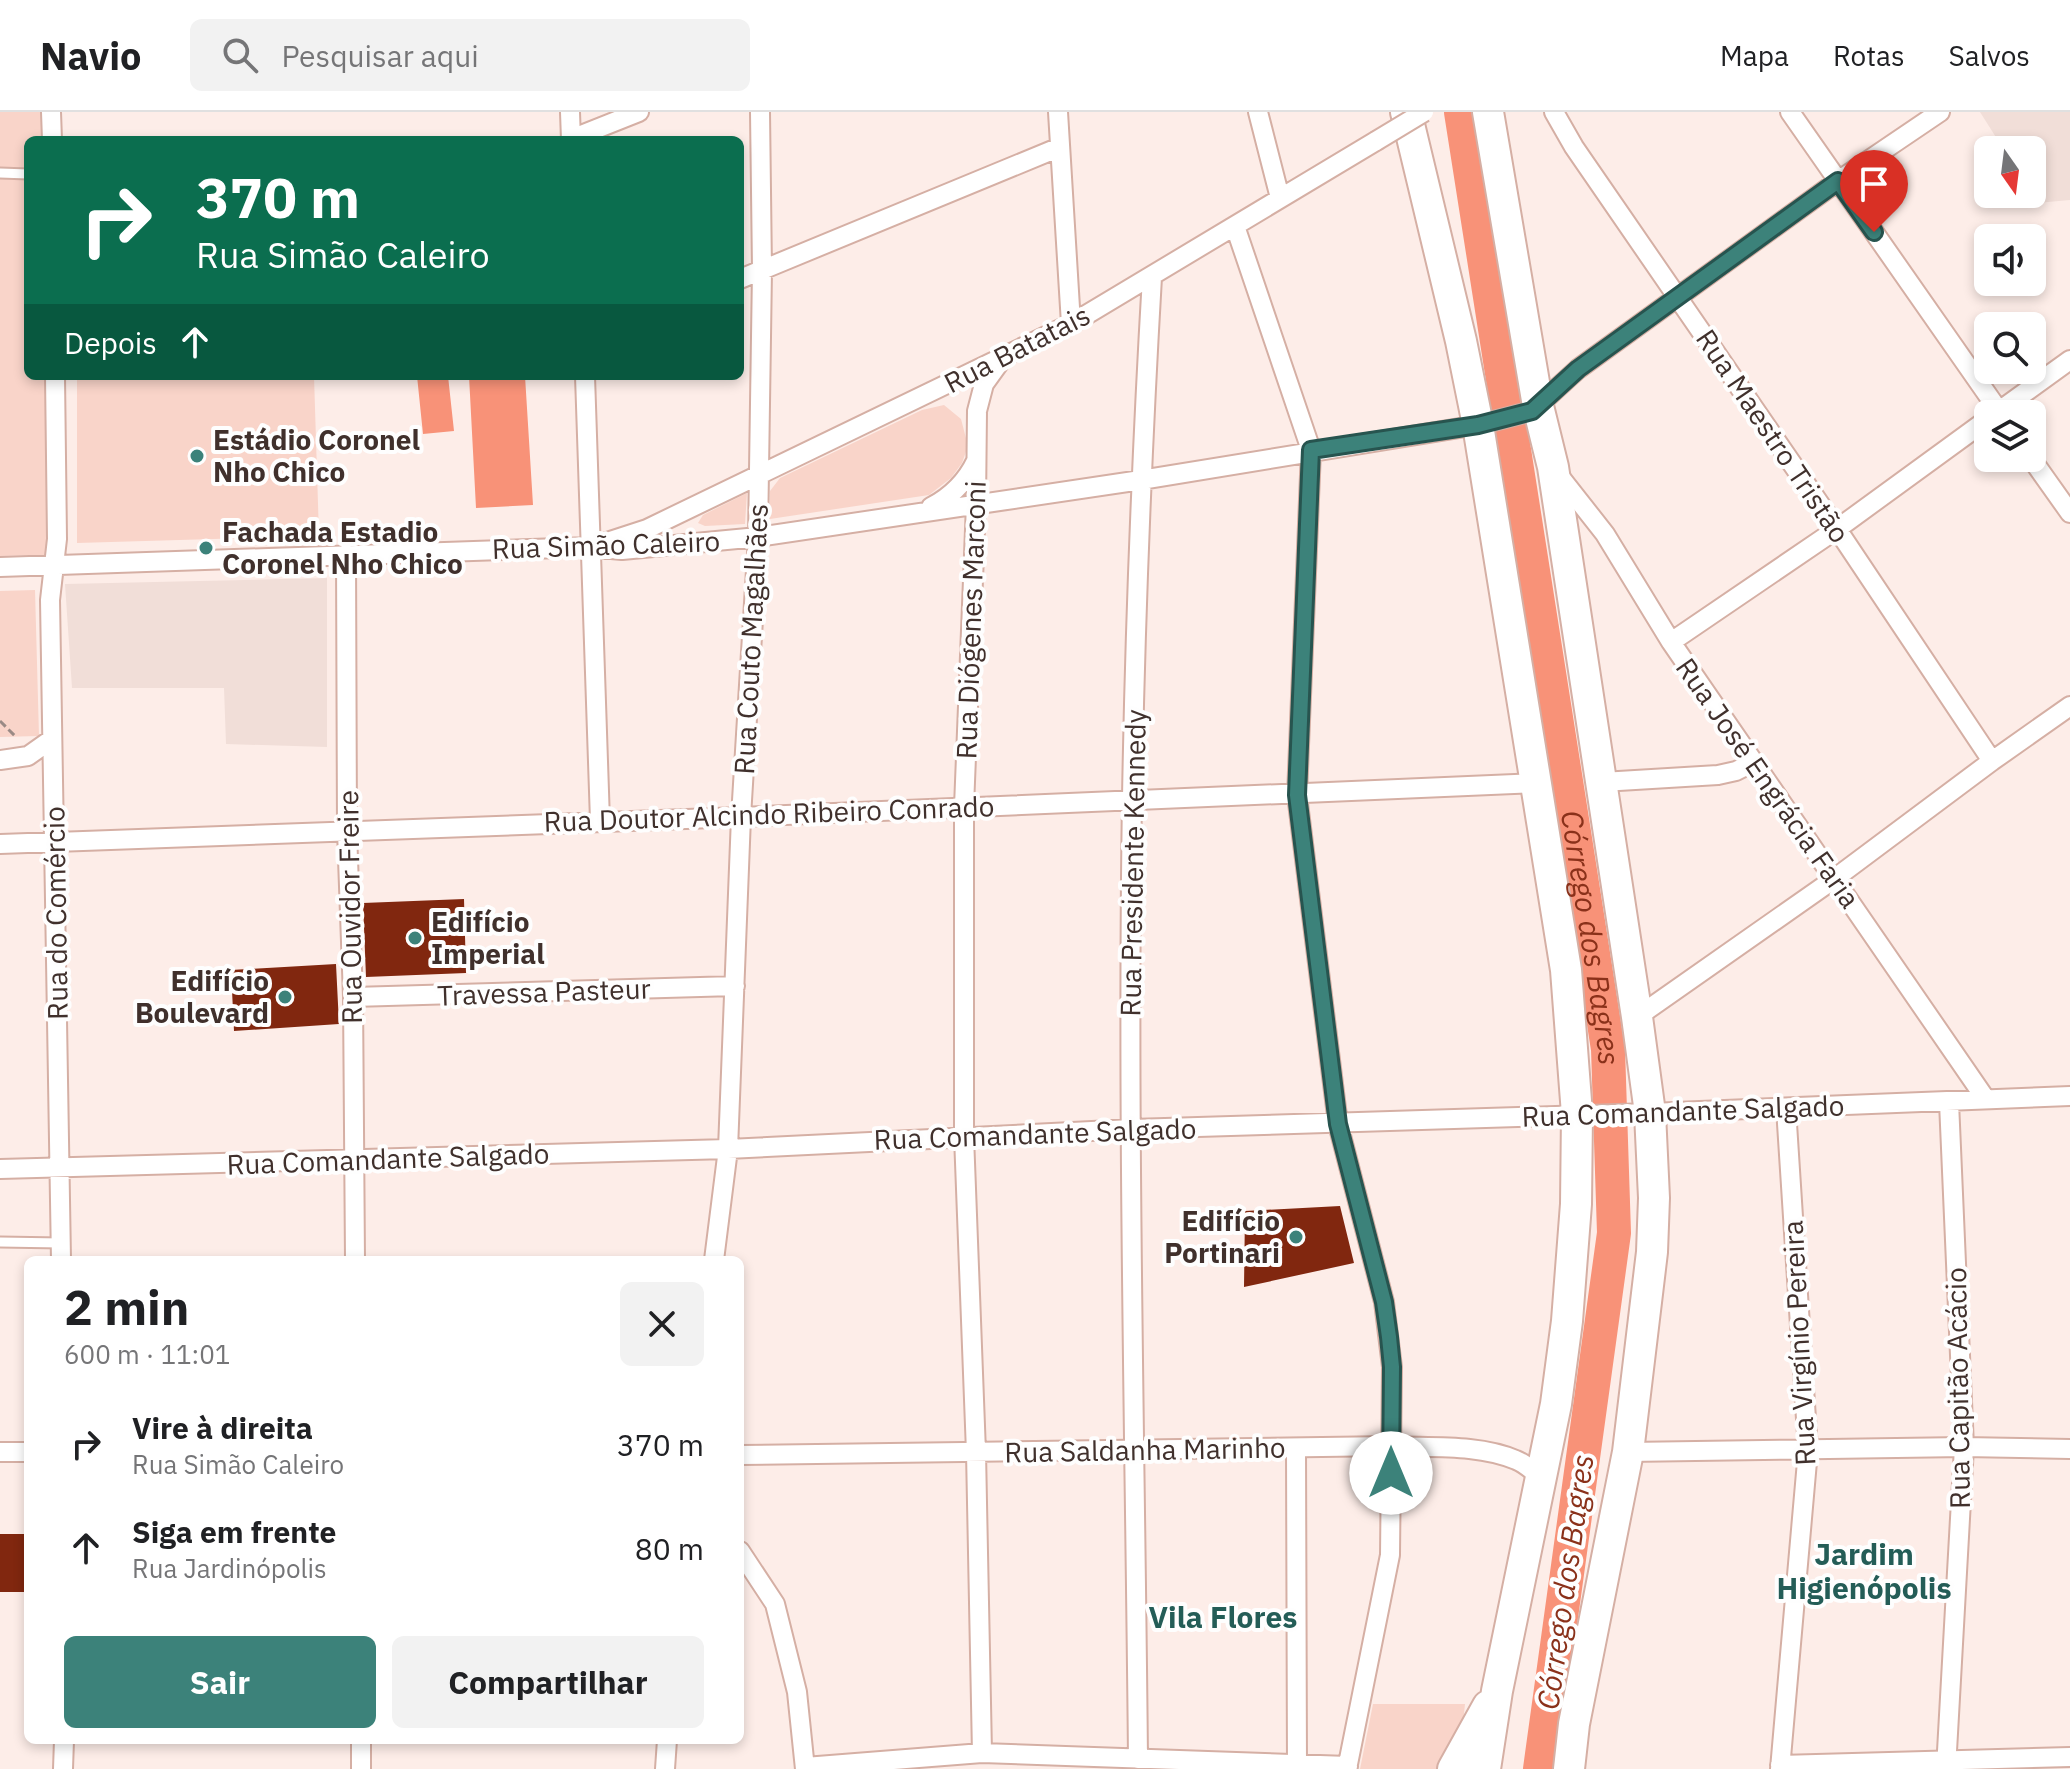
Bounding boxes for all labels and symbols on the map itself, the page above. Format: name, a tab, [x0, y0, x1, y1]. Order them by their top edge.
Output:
north arrow	[1974, 136, 2046, 208]
pin	[1840, 150, 1908, 232]
street label: Rua Batatais	[938, 296, 1096, 401]
street label: Rua Maestro Tristão	[1688, 322, 1859, 550]
place label: Estádio Coronel Nho Chico	[213, 421, 420, 490]
marker: Estádio Coronel Nho Chico	[188, 447, 206, 465]
street label: Rua Diógenes Marconi	[947, 480, 994, 760]
street label: Rua Couto Magalhães	[725, 503, 776, 775]
place label: Fachada Estadio Coronel Nho Chico	[222, 513, 463, 582]
street label: Rua Simão Caleiro	[491, 522, 721, 567]
marker: Fachada Estadio Coronel Nho Chico	[197, 539, 215, 557]
street label: Rua José Engrácia Faria	[1668, 650, 1869, 915]
street label: Rua Presidente Kennedy	[1111, 709, 1154, 1017]
street label: Rua Doutor Alcindo Ribeiro Conrado	[543, 787, 995, 840]
street label: Rua Ouvidor Freire	[329, 790, 370, 1024]
street label: Rua do Comércio	[35, 806, 76, 1020]
water label: Córrego dos Bagres	[1553, 808, 1630, 1066]
place label: Edifício Imperial	[431, 903, 545, 972]
marker: Edifício Imperial	[406, 929, 424, 947]
place label: Edifício Boulevard	[135, 962, 269, 1031]
street label: Travessa Pasteur	[437, 969, 651, 1014]
marker: Edifício Boulevard	[276, 988, 294, 1006]
street label: Rua Comandante Salgado	[1521, 1086, 1845, 1135]
street label: Rua Comandante Salgado	[873, 1109, 1197, 1158]
street label: Rua Comandante Salgado	[226, 1134, 550, 1183]
place label: Edifício Portinari	[1164, 1202, 1280, 1271]
street label: Rua Virgínio Pereira	[1774, 1219, 1823, 1467]
marker: Edifício Portinari	[1287, 1228, 1305, 1246]
street label: Rua Capitão Acácio	[1937, 1267, 1978, 1509]
street label: Rua Saldanha Marinho	[1004, 1429, 1286, 1470]
position arrow	[1349, 1431, 1433, 1515]
water label: Córrego dos Bagres	[1527, 1452, 1602, 1712]
district label: Jardim Higienópolis	[1776, 1534, 1952, 1607]
district label: Vila Flores	[1149, 1597, 1297, 1636]

